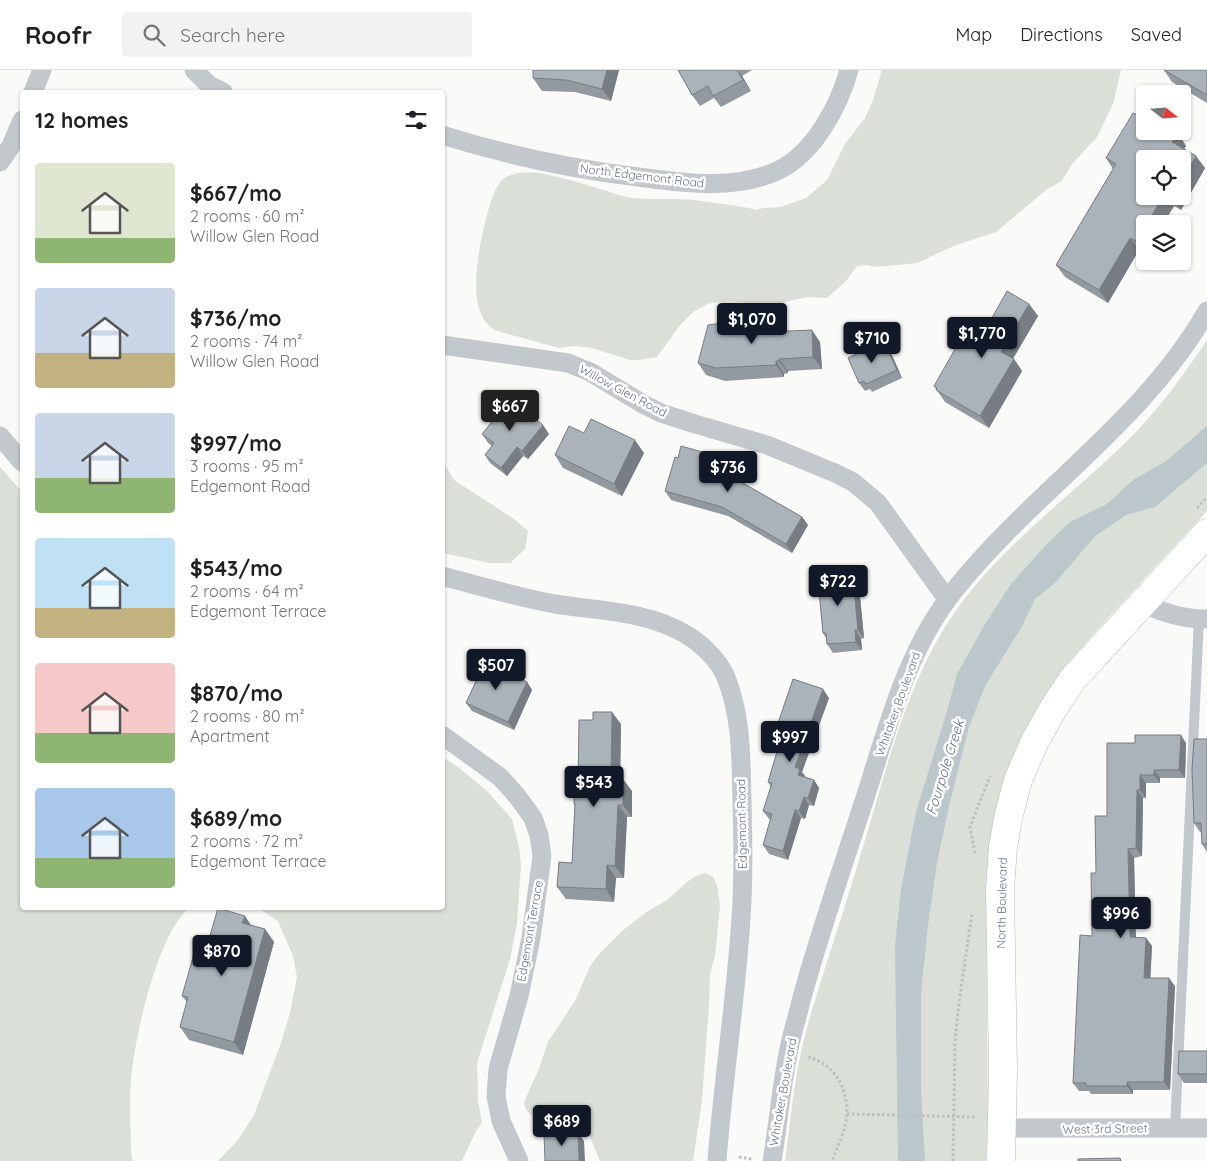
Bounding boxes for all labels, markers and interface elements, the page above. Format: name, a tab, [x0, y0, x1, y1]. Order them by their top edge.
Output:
search box	[122, 12, 472, 57]
text: Roofr	[25, 20, 92, 50]
icon: search	[140, 21, 168, 49]
text: Search here	[180, 23, 285, 47]
text: Map	[955, 23, 992, 46]
text: Directions	[1020, 23, 1103, 46]
text: Saved	[1131, 23, 1182, 46]
north arrow	[1136, 85, 1191, 140]
map controls	[1136, 85, 1191, 270]
icon: filters	[402, 106, 430, 134]
text: 12 homes	[35, 107, 128, 133]
button: locate	[1136, 150, 1191, 205]
street label: North Edgemont Road	[579, 160, 705, 191]
text: $667/mo	[190, 180, 282, 206]
icon: home	[75, 183, 135, 243]
text: 2 rooms · 60 m²	[190, 206, 304, 226]
button: layers	[1136, 215, 1191, 270]
text: Willow Glen Road	[190, 226, 319, 246]
pin: $1,070	[711, 302, 793, 345]
text: $736/mo	[190, 305, 281, 331]
icon: home	[75, 308, 135, 368]
text: $1,070	[728, 309, 776, 329]
pin: $1,770	[941, 316, 1023, 359]
pin: $710	[842, 322, 902, 364]
text: $1,770	[958, 323, 1006, 343]
text: $710	[854, 328, 890, 348]
text: 2 rooms · 74 m²	[190, 331, 302, 351]
text: Willow Glen Road	[190, 351, 319, 371]
street label: Willow Glen Road	[577, 361, 670, 420]
pin: $667	[480, 390, 540, 432]
text: $667	[492, 396, 528, 416]
text: $997/mo	[190, 430, 282, 456]
icon: home	[75, 433, 135, 493]
pin: $736	[698, 450, 758, 493]
text: 3 rooms · 95 m²	[190, 456, 304, 476]
text: $736	[710, 457, 746, 477]
text: Edgemont Road	[190, 476, 310, 496]
text: $543/mo	[190, 555, 283, 581]
icon: home	[75, 558, 135, 618]
pin: $722	[808, 564, 868, 607]
text: $722	[820, 571, 856, 591]
text: 2 rooms · 64 m²	[190, 581, 304, 601]
text: Edgemont Terrace	[190, 601, 327, 621]
pin: $507	[466, 648, 526, 691]
street label: Whitaker Boulevard	[872, 650, 923, 758]
text: $507	[478, 655, 514, 675]
text: $870/mo	[190, 680, 283, 706]
icon: home	[75, 683, 135, 743]
text: 2 rooms · 80 m²	[190, 706, 305, 726]
water label: Fourpole Creek	[922, 716, 968, 817]
pin: $997	[760, 720, 820, 763]
text: Apartment	[190, 726, 270, 746]
text: $997	[772, 727, 808, 747]
pin: $543	[564, 766, 624, 808]
text: $543	[576, 772, 612, 792]
street label: Edgemont Road	[733, 779, 750, 869]
text: $689/mo	[190, 805, 282, 831]
icon: home	[75, 808, 135, 868]
text: 2 rooms · 72 m²	[190, 831, 303, 851]
text: Edgemont Terrace	[190, 851, 327, 871]
street label: North Boulevard	[993, 857, 1010, 949]
street label: Edgemont Terrace	[513, 879, 546, 983]
pin: $996	[1091, 896, 1151, 939]
text: $996	[1103, 903, 1139, 923]
pin: $870	[192, 934, 252, 977]
text: $870	[204, 941, 240, 961]
street label: Whitaker Boulevard	[766, 1037, 799, 1147]
pin: $689	[532, 1104, 592, 1147]
text: $689	[544, 1111, 580, 1131]
street label: West 3rd Street	[1062, 1120, 1148, 1137]

